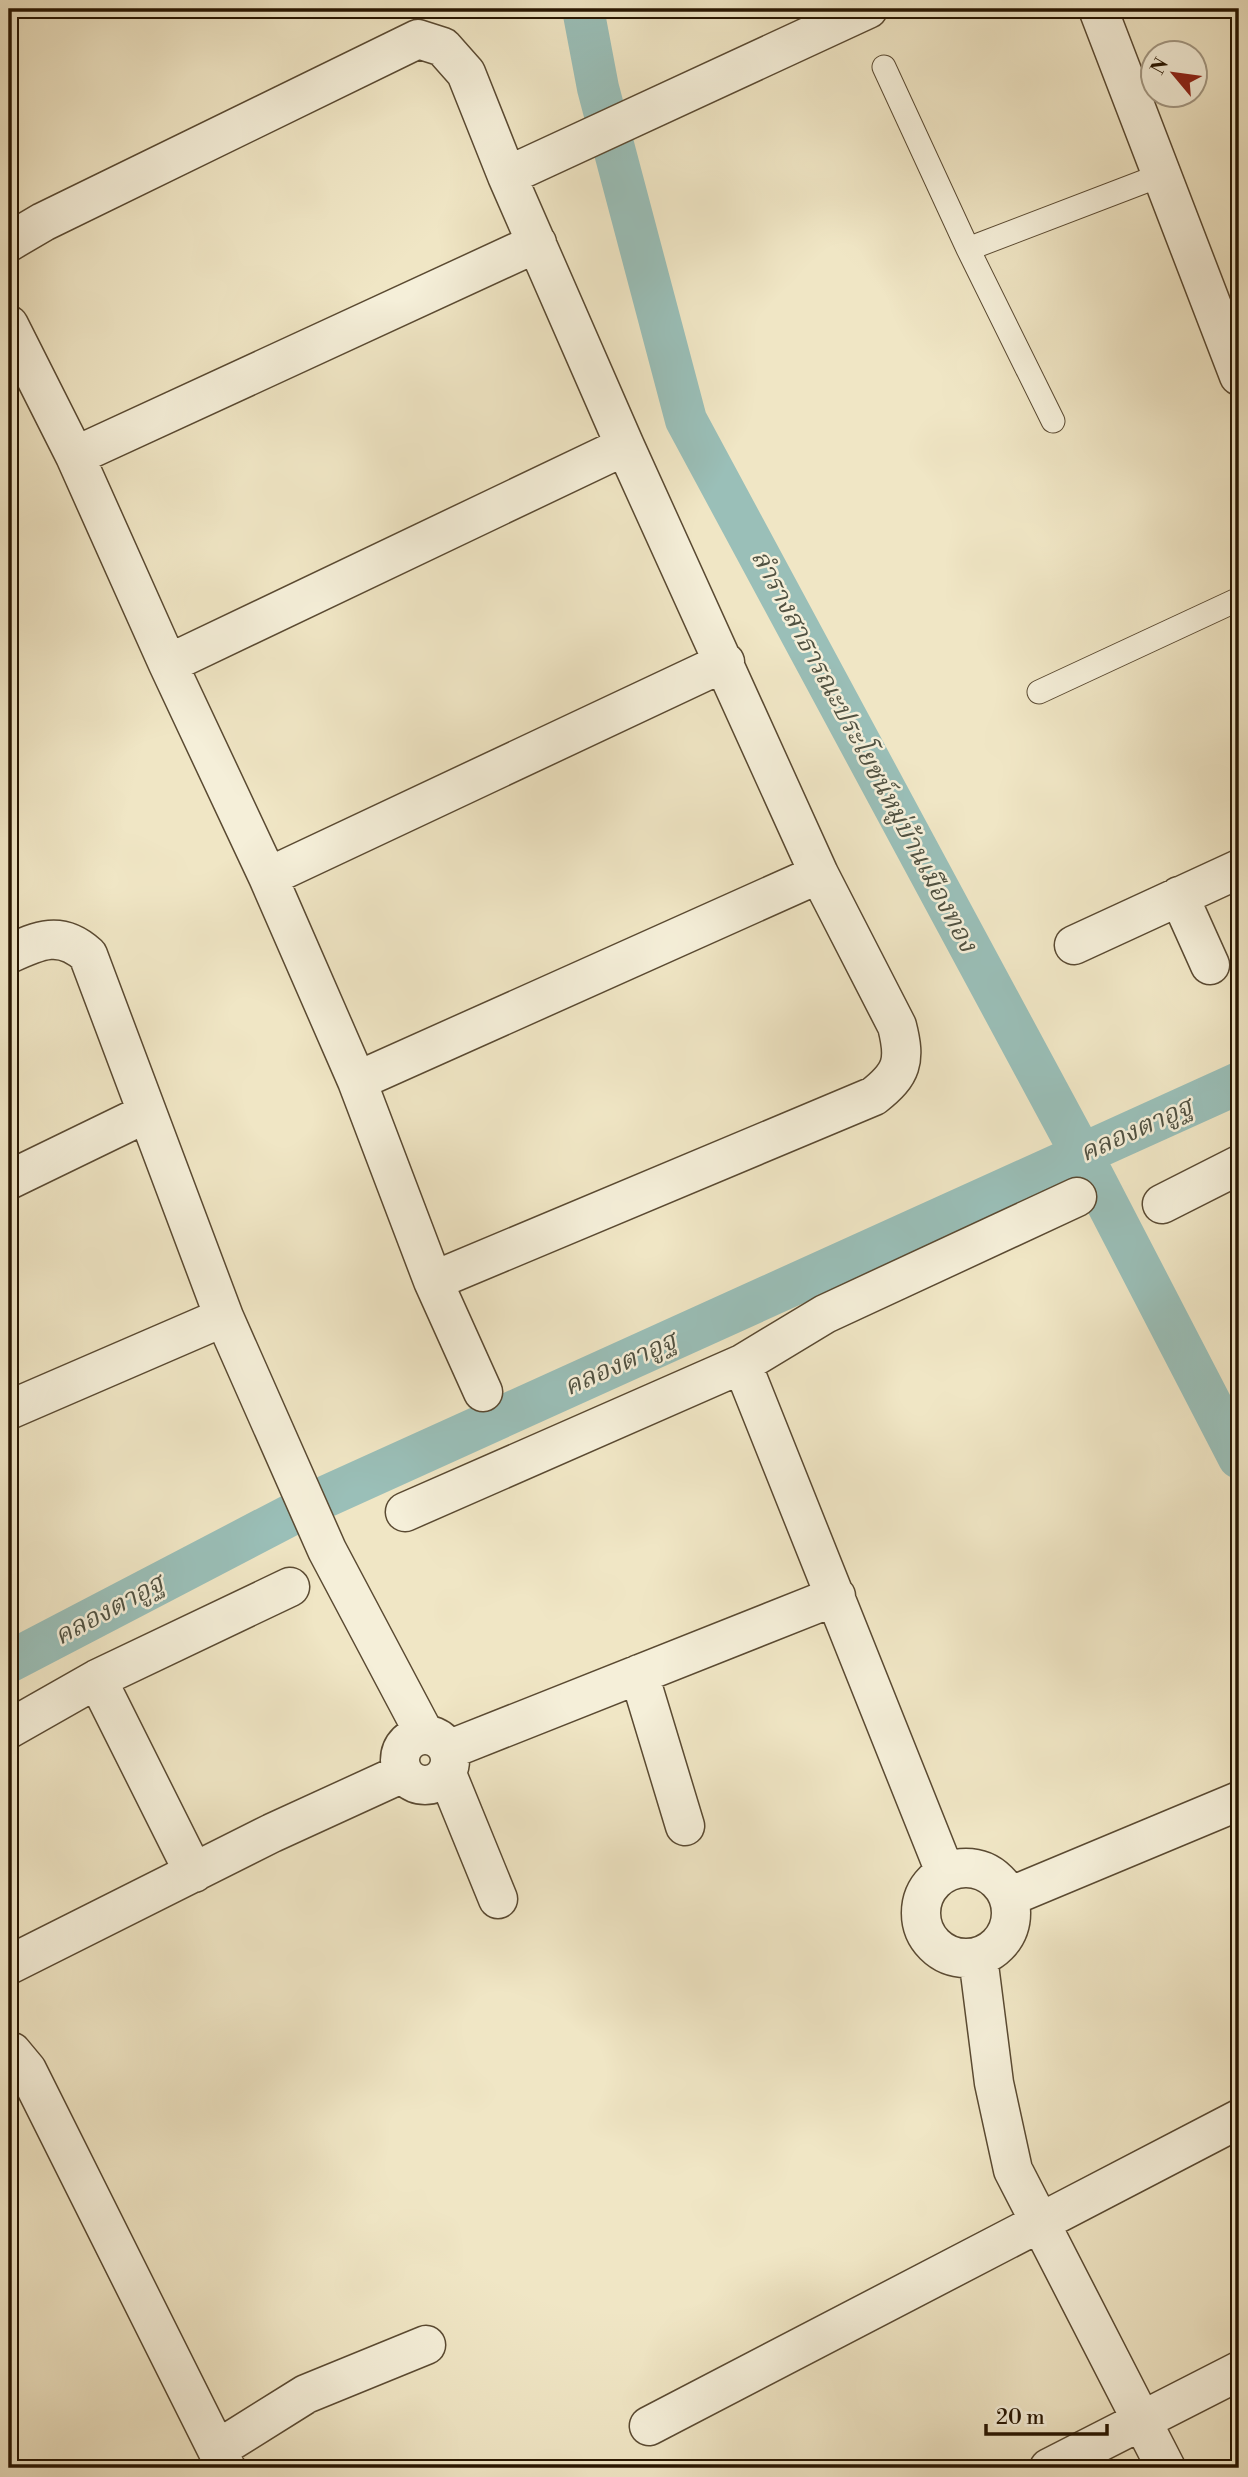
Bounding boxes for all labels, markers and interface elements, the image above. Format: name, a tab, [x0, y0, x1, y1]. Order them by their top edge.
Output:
north arrow	[1140, 38, 1210, 108]
text: N	[1146, 54, 1174, 79]
water label: ลำรางสาธารณะประโยชน์หมู่บ้านเมืองทอง	[744, 543, 987, 958]
water label: คลองตาอูฐ	[1075, 1089, 1201, 1169]
water label: คลองตาอูฐ	[559, 1323, 685, 1403]
water label: คลองตาอูฐ	[49, 1566, 173, 1652]
scale bar	[986, 2393, 1106, 2437]
text: 20 m	[996, 2405, 1045, 2431]

